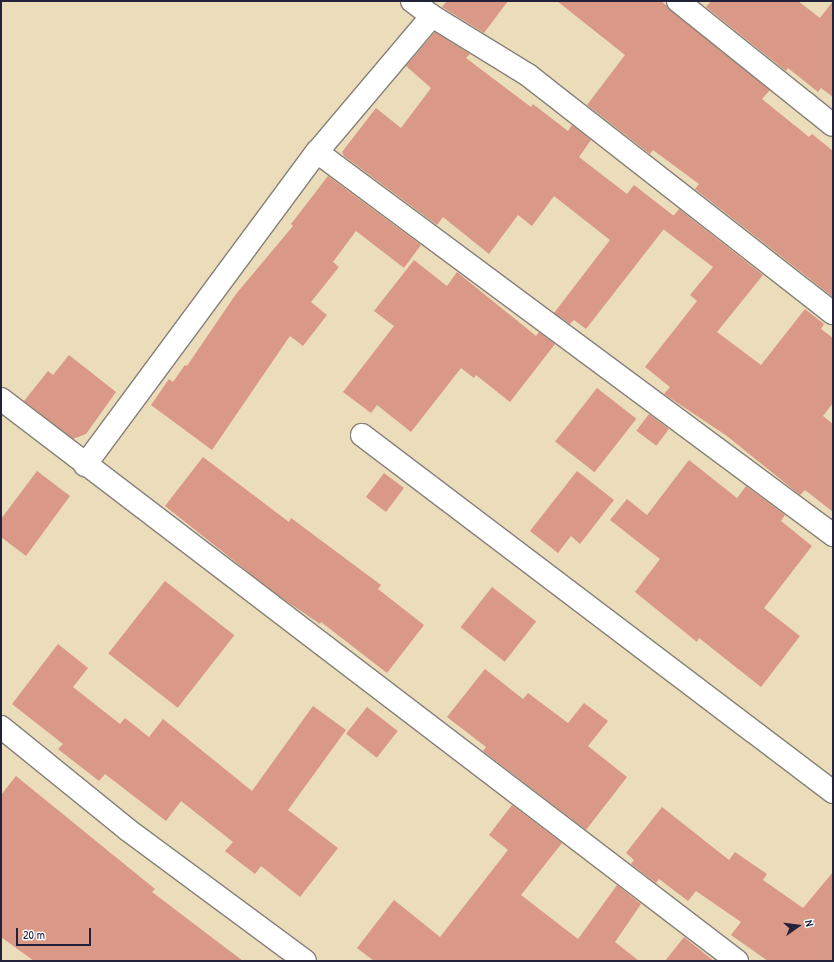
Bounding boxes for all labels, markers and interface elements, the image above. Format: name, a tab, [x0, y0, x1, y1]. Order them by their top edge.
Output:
north arrow	[778, 906, 818, 946]
text: N	[802, 919, 817, 928]
scale bar	[18, 920, 93, 946]
text: 20 m	[23, 926, 45, 943]

